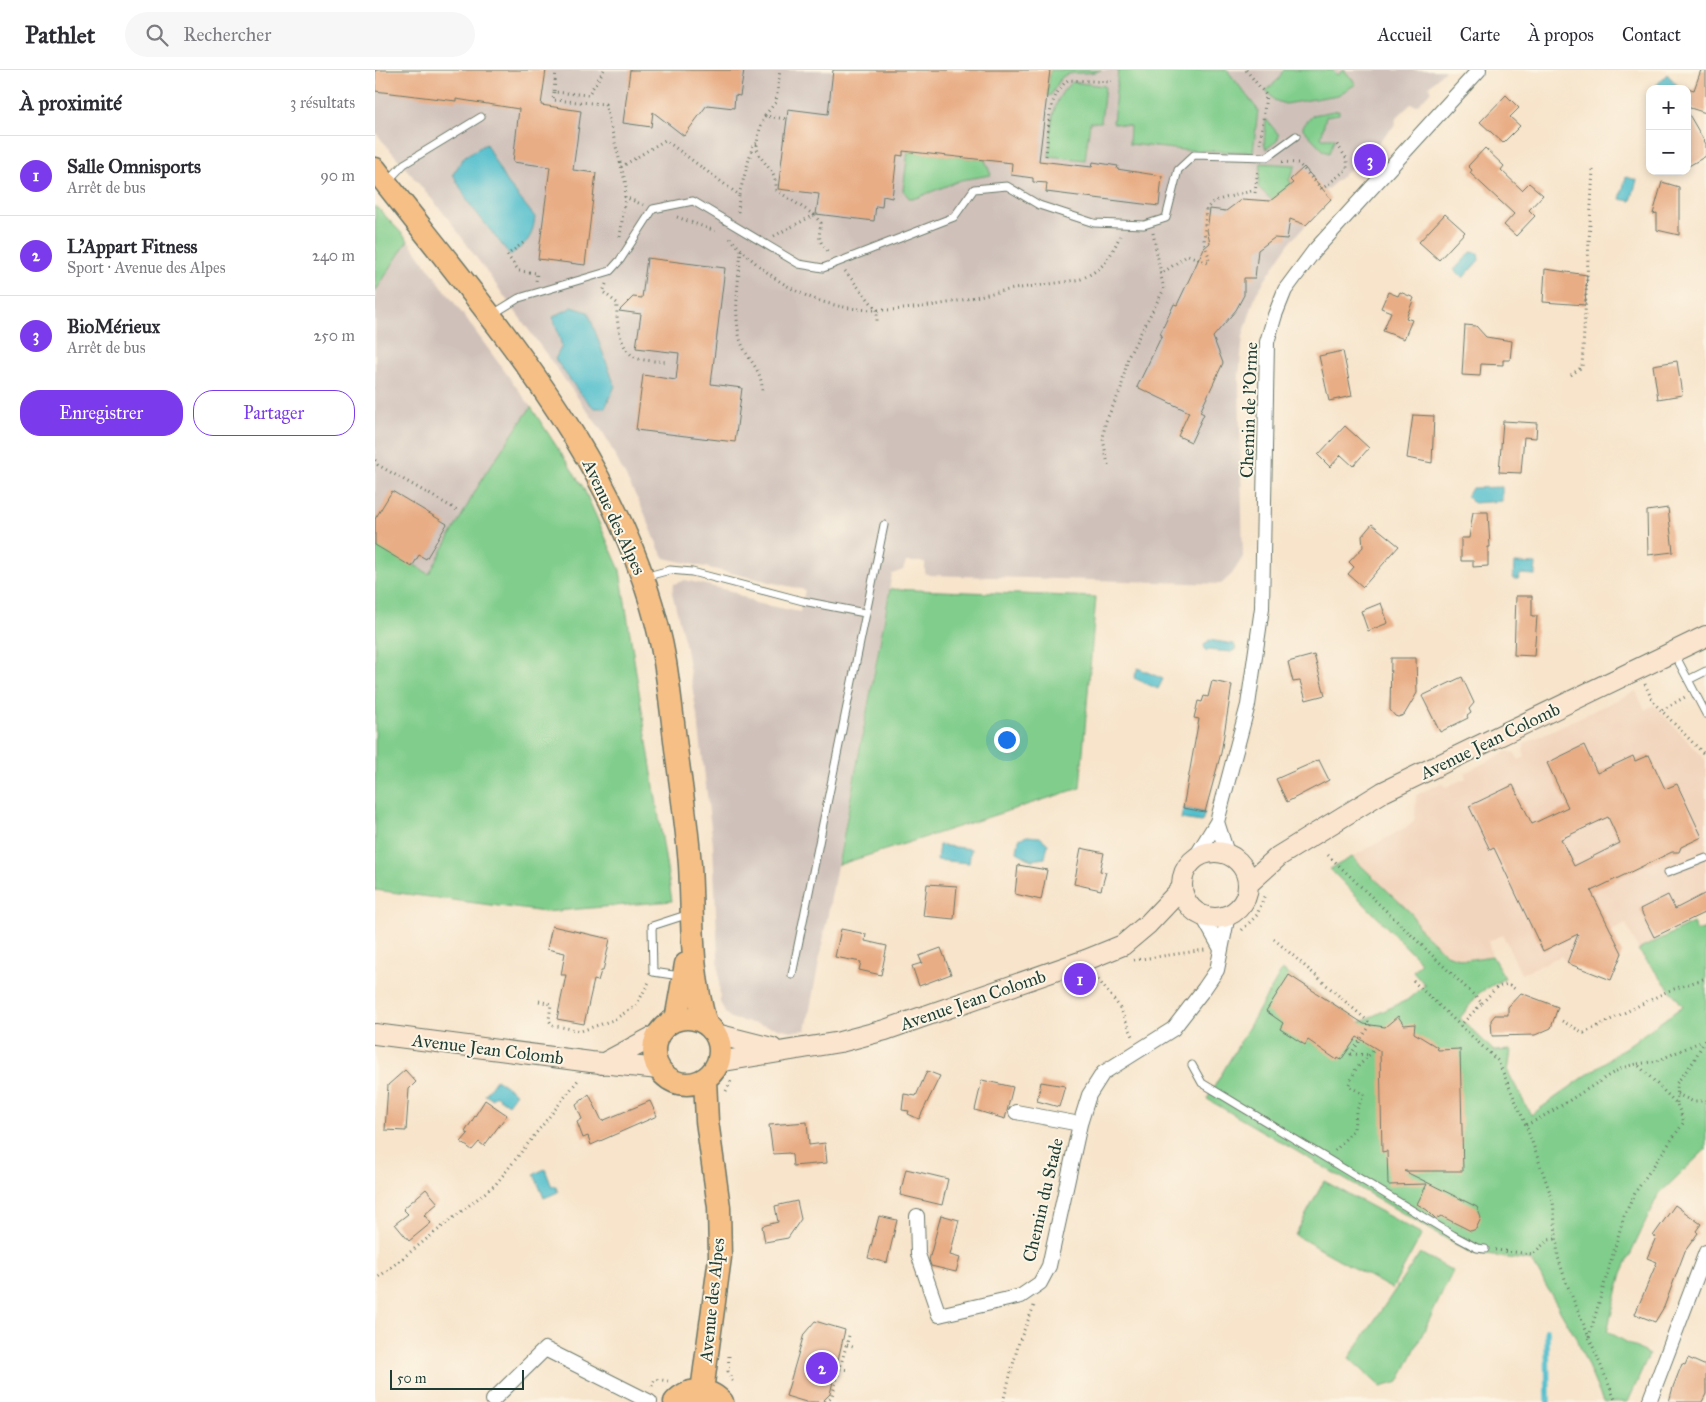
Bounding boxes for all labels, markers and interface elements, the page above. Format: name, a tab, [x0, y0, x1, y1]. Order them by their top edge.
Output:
search box	[125, 12, 475, 57]
text: Pathlet	[25, 20, 95, 50]
icon: search	[143, 21, 171, 49]
text: Rechercher	[183, 23, 271, 46]
text: Accueil	[1378, 24, 1432, 46]
text: Carte	[1460, 24, 1500, 46]
text: À propos	[1528, 24, 1594, 46]
text: Contact	[1622, 24, 1681, 46]
map controls	[1646, 85, 1691, 175]
button: +	[1646, 85, 1691, 130]
text: À proximité	[20, 90, 122, 116]
text: 3 résultats	[290, 93, 355, 112]
button: −	[1646, 130, 1691, 175]
pin: 3	[1354, 141, 1386, 179]
text: Salle Omnisports	[67, 155, 201, 178]
text: 1	[33, 166, 39, 185]
text: 90 m	[320, 166, 355, 185]
text: Arrêt de bus	[67, 178, 146, 197]
text: L'Appart Fitness	[67, 235, 198, 258]
text: 2	[32, 246, 40, 265]
text: 240 m	[312, 246, 355, 265]
text: Sport · Avenue des Alpes	[67, 258, 225, 277]
text: BioMérieux	[67, 315, 160, 338]
text: 3	[33, 326, 39, 345]
text: 250 m	[314, 326, 355, 345]
text: Arrêt de bus	[67, 338, 146, 357]
street label: Chemin de l'Orme	[1236, 342, 1262, 478]
button: Enregistrer	[20, 390, 183, 436]
button: Partager	[193, 390, 355, 436]
street label: Avenue des Alpes	[577, 455, 650, 578]
street label: Avenue Jean Colomb	[1416, 698, 1564, 786]
your location	[994, 727, 1020, 753]
pin: 1	[1064, 960, 1096, 998]
street label: Avenue Jean Colomb	[896, 965, 1049, 1037]
street label: Avenue Jean Colomb	[410, 1029, 565, 1070]
street label: Chemin du Stade	[1018, 1136, 1068, 1264]
street label: Avenue des Alpes	[694, 1237, 729, 1364]
pin: 2	[806, 1349, 838, 1387]
scale bar	[390, 1367, 524, 1390]
text: 50 m	[397, 1370, 426, 1387]

